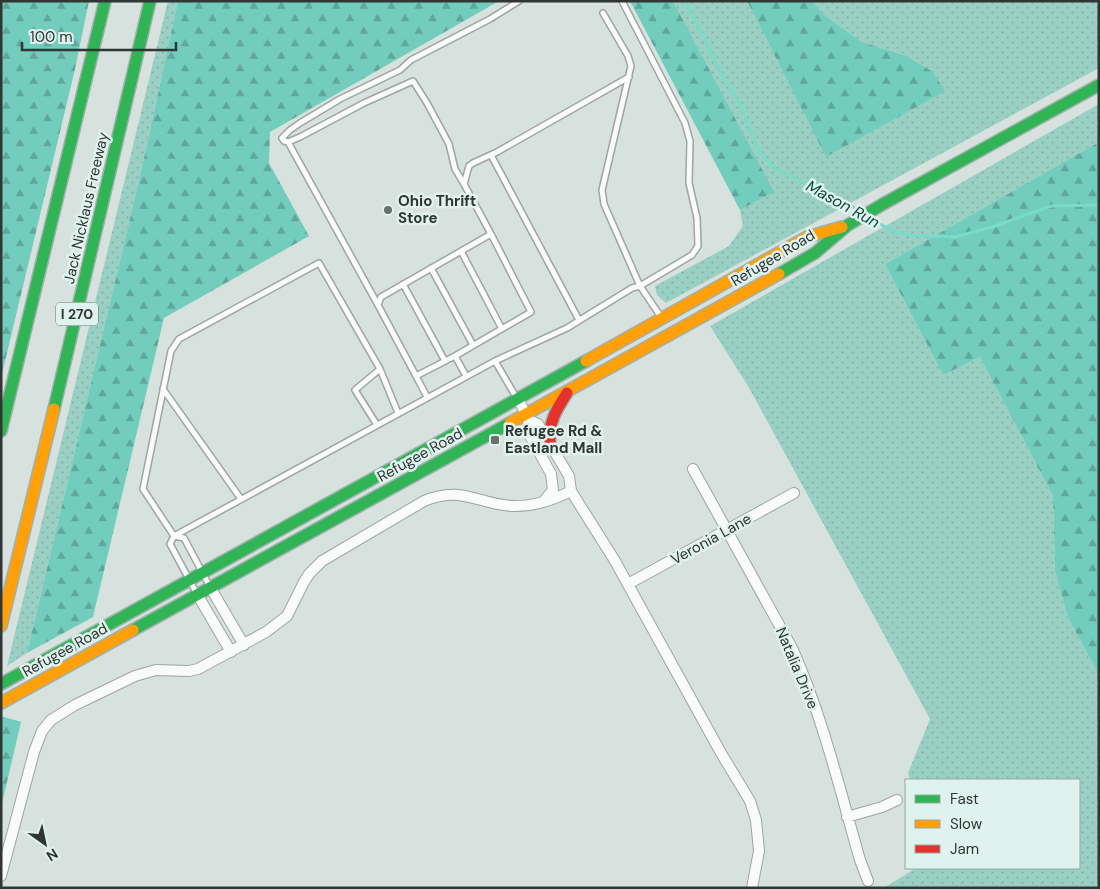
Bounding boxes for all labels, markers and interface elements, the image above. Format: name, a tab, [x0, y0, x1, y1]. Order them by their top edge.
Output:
scale bar	[22, 20, 176, 52]
text: 100 m	[30, 27, 73, 47]
street label: Jack Nicklaus Freeway	[59, 130, 113, 286]
water label: Mason Run	[802, 175, 884, 233]
place label: Ohio Thrift Store	[398, 191, 476, 228]
marker: Ohio Thrift Store	[382, 204, 394, 216]
street label: Refugee Road	[727, 225, 819, 291]
road number: I 270	[56, 302, 98, 326]
place label: Refugee Rd & Eastland Mall	[505, 421, 602, 458]
street label: Refugee Road	[374, 423, 466, 487]
marker: Refugee Rd & Eastland Mall	[489, 434, 501, 446]
street label: Veronia Lane	[667, 509, 755, 569]
street label: Refugee Road	[19, 618, 111, 682]
street label: Natalia Drive	[771, 624, 823, 712]
legend	[905, 779, 1080, 869]
text: Fast	[950, 789, 979, 809]
text: Slow	[950, 814, 983, 834]
north arrow	[20, 819, 70, 869]
text: Jam	[950, 839, 979, 859]
text: N	[43, 845, 61, 865]

